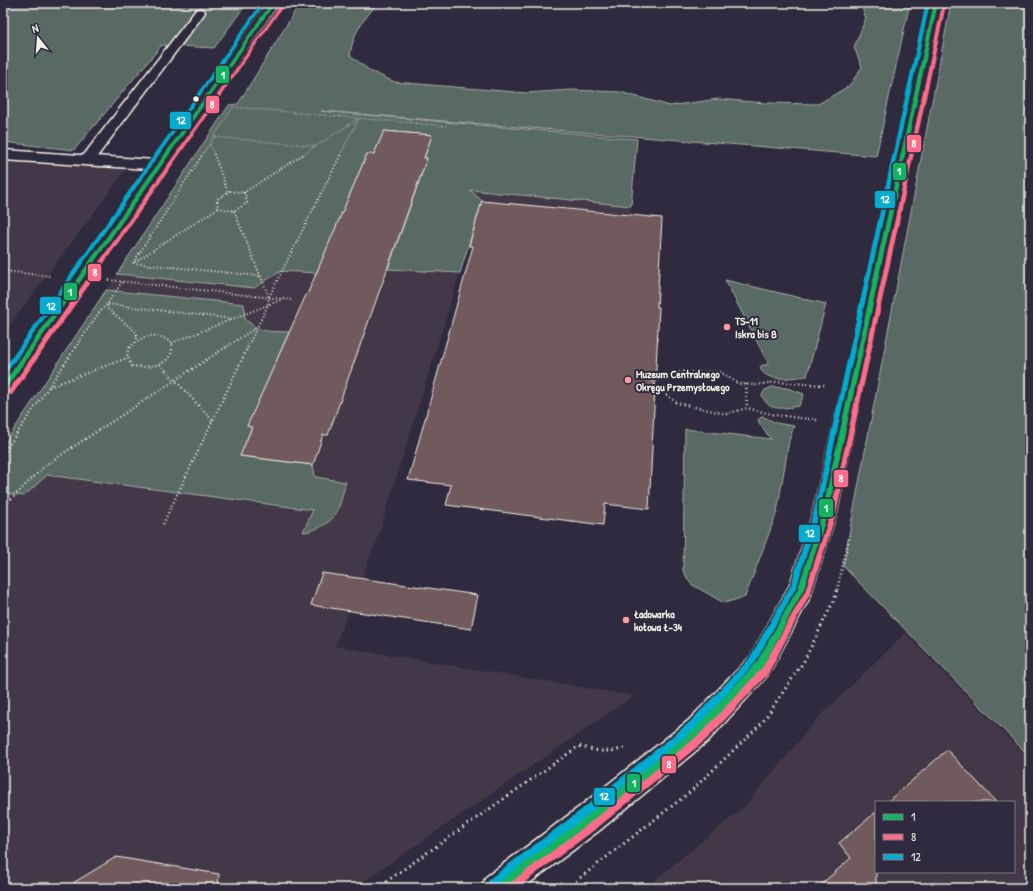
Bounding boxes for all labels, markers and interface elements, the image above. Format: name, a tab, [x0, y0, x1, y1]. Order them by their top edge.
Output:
north arrow	[18, 18, 58, 58]
text: N	[30, 21, 40, 36]
line badge: 1	[215, 65, 230, 84]
text: 1	[221, 68, 225, 82]
unlabelled marker	[191, 94, 201, 104]
line badge: 8	[205, 95, 220, 114]
text: 8	[210, 97, 215, 111]
line badge: 12	[169, 111, 192, 130]
text: 12	[176, 113, 186, 127]
line badge: 8	[906, 134, 922, 153]
text: 8	[912, 136, 917, 150]
line badge: 1	[892, 162, 907, 181]
text: 1	[897, 164, 901, 178]
line badge: 12	[874, 190, 896, 209]
text: 12	[880, 192, 890, 206]
line badge: 8	[87, 263, 102, 282]
text: 8	[93, 265, 98, 279]
line badge: 1	[63, 282, 78, 301]
text: 1	[68, 285, 72, 299]
line badge: 12	[39, 296, 62, 315]
text: 12	[46, 299, 56, 313]
place label: TS-11 Iskra bis B	[734, 314, 777, 341]
marker: TS-11 Iskra bis B	[722, 322, 732, 332]
place label: Muzeum Centralnego Okręgu Przemysłowego	[636, 367, 730, 395]
marker: Muzeum Centralnego Okręgu Przemysłowego	[623, 375, 633, 385]
line badge: 8	[833, 469, 849, 488]
text: 8	[839, 471, 844, 485]
line badge: 1	[818, 498, 834, 518]
text: 1	[824, 501, 828, 515]
line badge: 12	[798, 524, 821, 543]
text: 12	[805, 526, 815, 540]
place label: Ładowarka kołowa Ł-34	[634, 607, 682, 634]
marker: Ładowarka kołowa Ł-34	[621, 615, 631, 625]
line badge: 8	[661, 755, 677, 774]
text: 8	[667, 757, 672, 771]
line badge: 1	[626, 773, 641, 793]
text: 1	[632, 776, 636, 790]
line badge: 12	[593, 787, 616, 806]
text: 12	[599, 789, 609, 803]
legend	[875, 801, 1015, 873]
text: 1	[911, 808, 915, 825]
text: 8	[911, 828, 916, 845]
text: 12	[911, 848, 921, 865]

